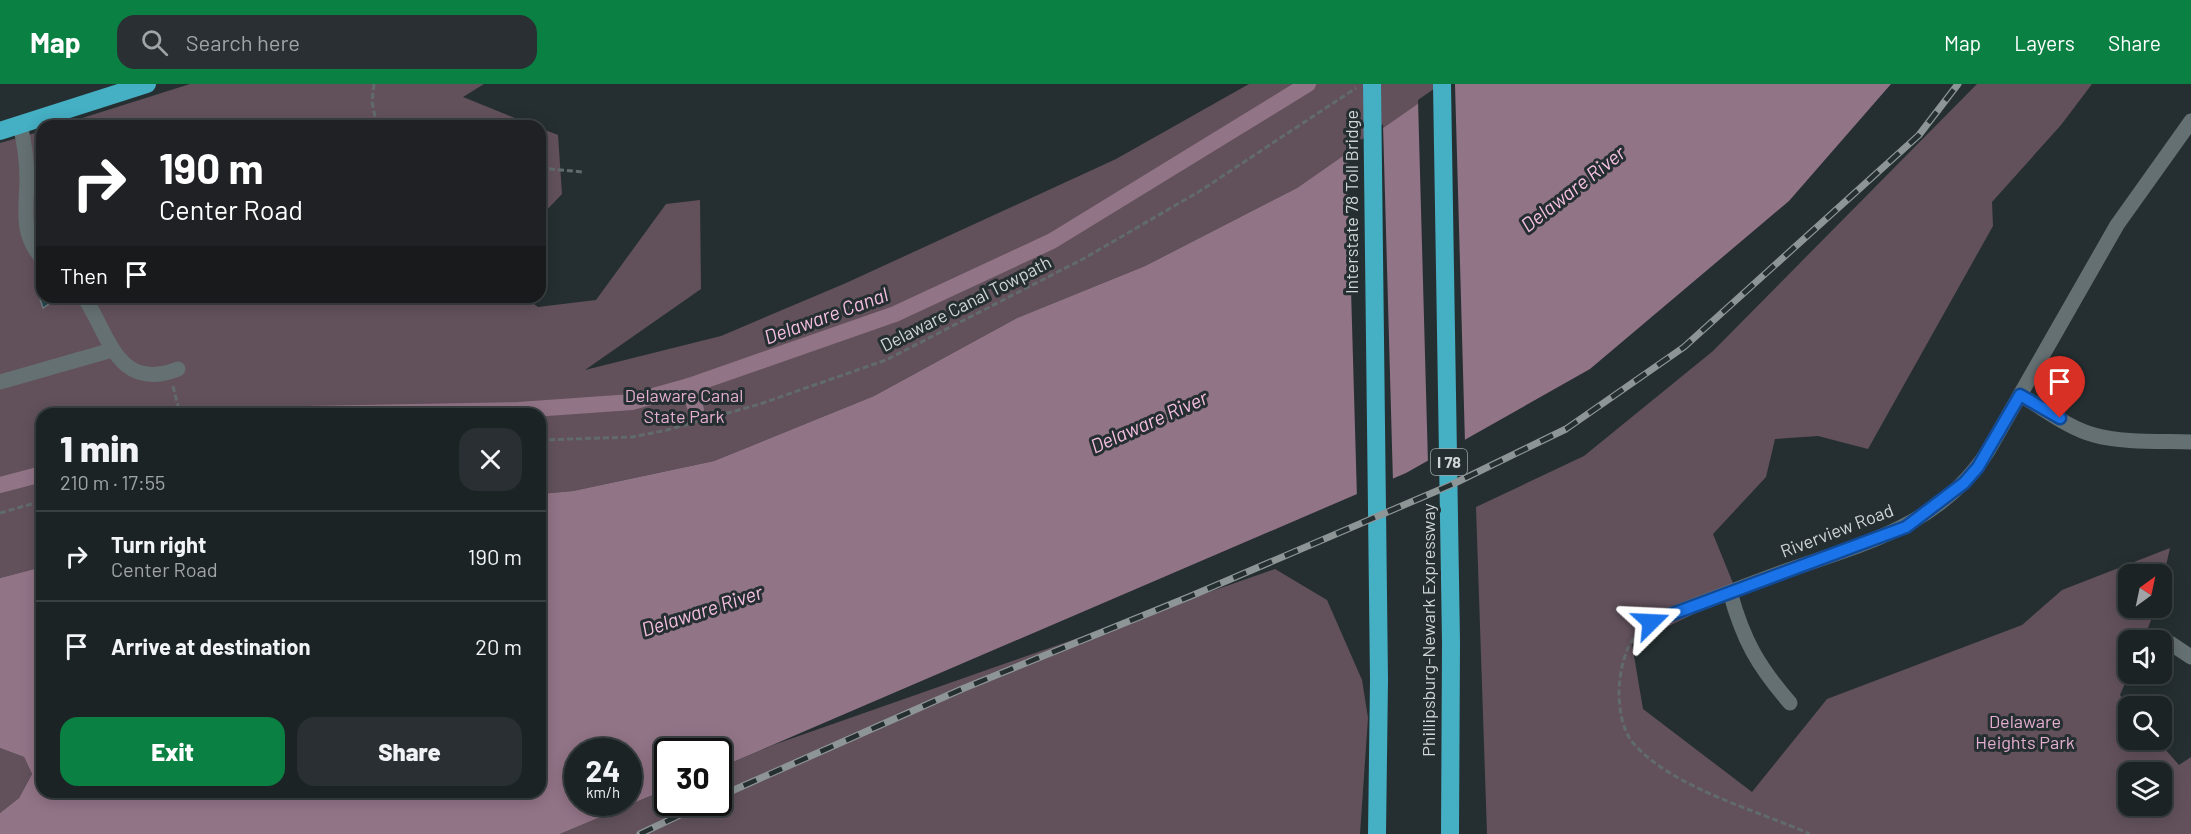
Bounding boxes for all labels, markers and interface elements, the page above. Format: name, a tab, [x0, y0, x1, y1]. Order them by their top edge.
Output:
search box	[117, 15, 537, 69]
text: Map	[30, 25, 81, 59]
icon: search	[138, 26, 171, 59]
text: Search here	[186, 29, 300, 55]
text: Map	[1944, 30, 1981, 55]
text: Layers	[2014, 30, 2075, 55]
text: Share	[2108, 30, 2161, 55]
street label: Interstate 78 Toll Bridge	[1340, 110, 1362, 294]
water label: Delaware River	[1515, 139, 1630, 236]
text: 190 m	[159, 142, 264, 192]
icon: right	[60, 144, 138, 222]
text: Center Road	[159, 193, 303, 225]
street label: Delaware Canal Towpath	[876, 250, 1055, 356]
icon: arrive	[120, 258, 153, 291]
text: Then	[60, 262, 108, 288]
water label: Delaware Canal	[760, 281, 891, 349]
pin	[2034, 356, 2085, 418]
icon: arrive	[2043, 365, 2076, 398]
park label: Delaware Canal State Park	[625, 384, 743, 427]
water label: Delaware River	[1086, 384, 1212, 458]
text: 1 min	[60, 426, 139, 469]
button: close	[459, 428, 522, 491]
road number: I 78	[1431, 449, 1467, 475]
text: 210 m · 17:55	[60, 470, 165, 494]
street label: Riverview Road	[1777, 498, 1896, 562]
street label: Phillipsburg-Newark Expressway	[1417, 503, 1439, 757]
text: Turn right	[111, 531, 206, 557]
icon: right	[60, 540, 93, 573]
text: 190 m	[468, 543, 522, 569]
text: Center Road	[111, 557, 218, 581]
north arrow	[2118, 564, 2172, 618]
map controls	[2118, 564, 2172, 816]
water label: Delaware River	[638, 579, 766, 641]
position arrow	[1619, 590, 1683, 654]
icon: arrive	[60, 630, 93, 663]
button: sound	[2118, 630, 2172, 684]
text: Arrive at destination	[111, 633, 310, 659]
text: 20 m	[475, 633, 522, 659]
button: search	[2118, 696, 2172, 750]
park label: Delaware Heights Park	[1975, 710, 2075, 753]
button: Exit	[60, 717, 285, 786]
button: Share	[297, 717, 522, 786]
speed limit sign: 30	[654, 738, 732, 816]
text: 24	[586, 752, 620, 788]
button: layers	[2118, 762, 2172, 816]
text: km/h	[586, 783, 620, 801]

